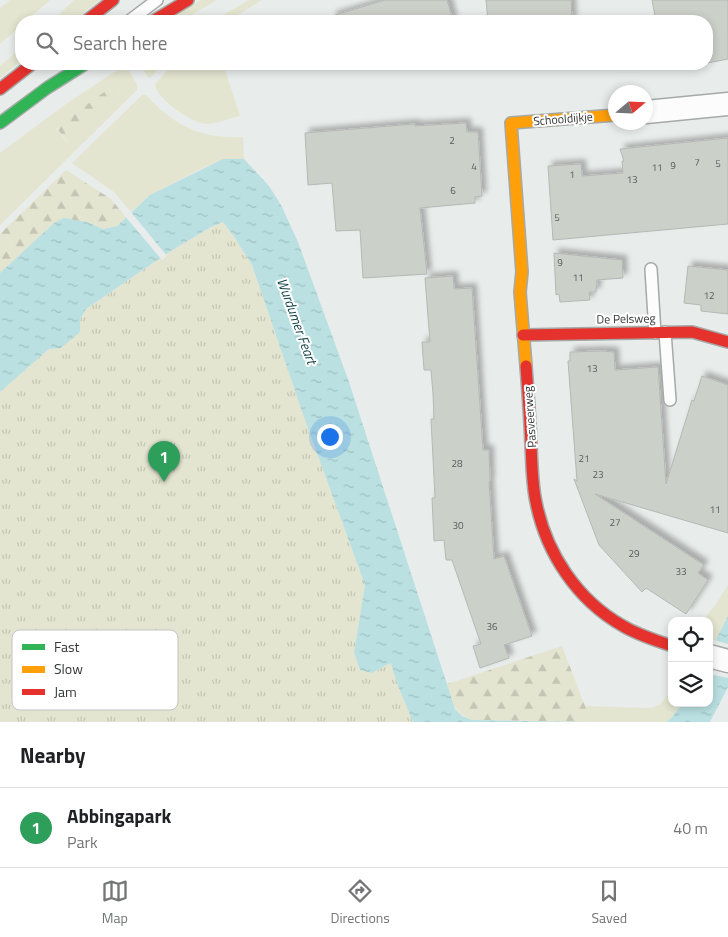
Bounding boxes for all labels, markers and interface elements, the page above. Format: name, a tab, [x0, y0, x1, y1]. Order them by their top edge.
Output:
search box	[15, 15, 713, 70]
text: Search here	[73, 28, 167, 57]
icon: search	[33, 29, 61, 57]
north arrow	[608, 85, 653, 130]
street label: Schooldijkje	[532, 106, 594, 131]
house number: 2	[449, 133, 455, 148]
house number: 7	[694, 155, 700, 170]
house number: 5	[715, 156, 721, 171]
house number: 9	[670, 158, 676, 173]
house number: 4	[471, 159, 477, 174]
house number: 11	[651, 160, 663, 175]
house number: 1	[569, 167, 575, 182]
house number: 13	[626, 172, 638, 187]
house number: 6	[450, 183, 456, 198]
house number: 5	[554, 210, 560, 225]
house number: 9	[557, 255, 563, 270]
house number: 11	[572, 270, 584, 285]
water label: Wurdumer Feart	[272, 275, 323, 368]
house number: 12	[703, 288, 715, 303]
street label: De Pelsweg	[596, 308, 656, 329]
house number: 13	[586, 361, 598, 376]
street label: Pasveerweg	[518, 386, 541, 449]
your location	[317, 424, 343, 450]
pin: 1	[148, 441, 180, 482]
house number: 21	[578, 451, 590, 466]
house number: 28	[451, 456, 463, 471]
house number: 23	[592, 467, 604, 482]
house number: 11	[709, 502, 721, 517]
house number: 27	[609, 515, 621, 530]
house number: 30	[452, 518, 464, 533]
house number: 29	[628, 546, 640, 561]
house number: 33	[675, 564, 687, 579]
map controls	[668, 617, 713, 707]
button: locate	[668, 617, 713, 662]
house number: 36	[486, 619, 498, 634]
legend	[12, 630, 178, 710]
text: Fast	[54, 636, 79, 657]
text: Slow	[54, 658, 83, 679]
button: layers	[668, 662, 713, 707]
text: Jam	[54, 681, 77, 702]
text: Nearby	[20, 739, 85, 771]
text: Abbingapark	[67, 801, 171, 830]
text: 1	[32, 816, 40, 840]
text: 40 m	[673, 816, 708, 840]
text: Park	[67, 830, 98, 854]
tab: Map	[101, 877, 129, 928]
tab: Directions	[330, 877, 390, 928]
tab: Saved	[592, 877, 627, 928]

